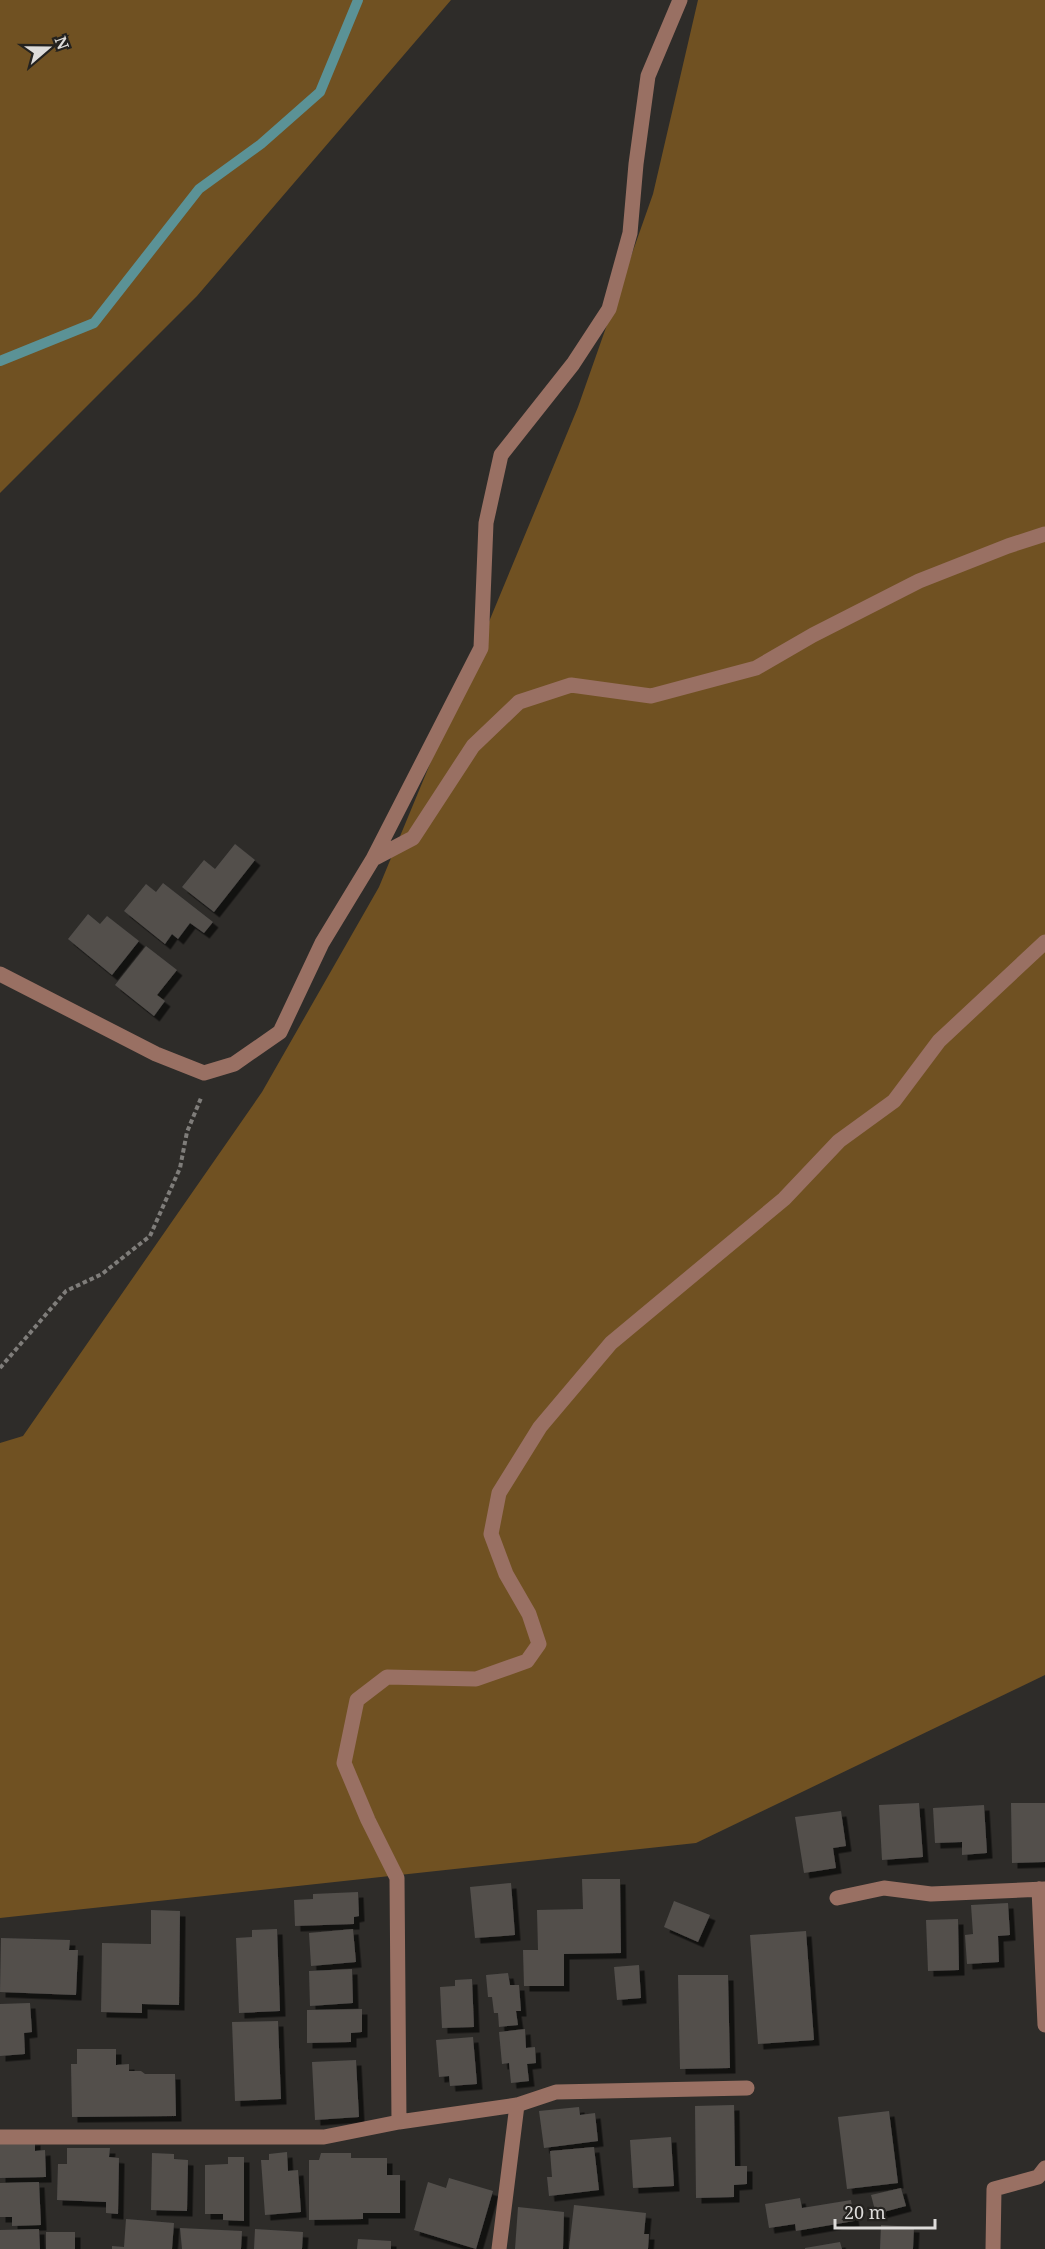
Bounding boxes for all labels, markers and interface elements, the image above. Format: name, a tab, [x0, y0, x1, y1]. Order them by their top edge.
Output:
north arrow	[18, 18, 78, 78]
text: N	[50, 33, 75, 53]
scale bar	[835, 2192, 936, 2230]
text: 20 m	[844, 2200, 886, 2224]

